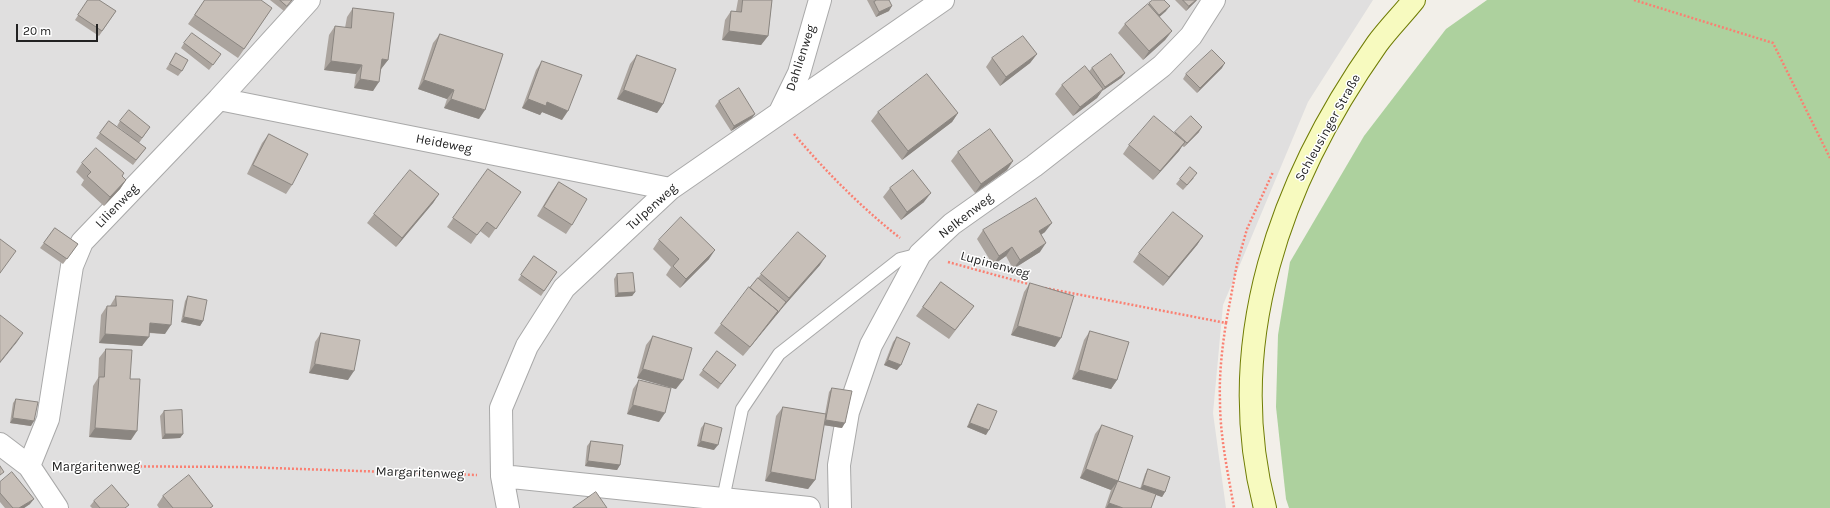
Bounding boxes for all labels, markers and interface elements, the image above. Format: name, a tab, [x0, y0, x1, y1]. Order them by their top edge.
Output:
scale bar	[18, 16, 100, 42]
street label: Dahlienweg	[783, 23, 819, 93]
text: 20 m	[23, 24, 51, 38]
street label: Schleusinger Straße	[1292, 72, 1364, 184]
street label: Heideweg	[415, 131, 473, 157]
street label: Tulpenweg	[623, 180, 681, 234]
street label: Lilienweg	[92, 181, 142, 231]
street label: Nelkenweg	[936, 190, 996, 242]
street label: Lupinenweg	[959, 248, 1031, 282]
street label: Margaritenweg	[52, 459, 140, 475]
street label: Margaritenweg	[375, 464, 465, 482]

